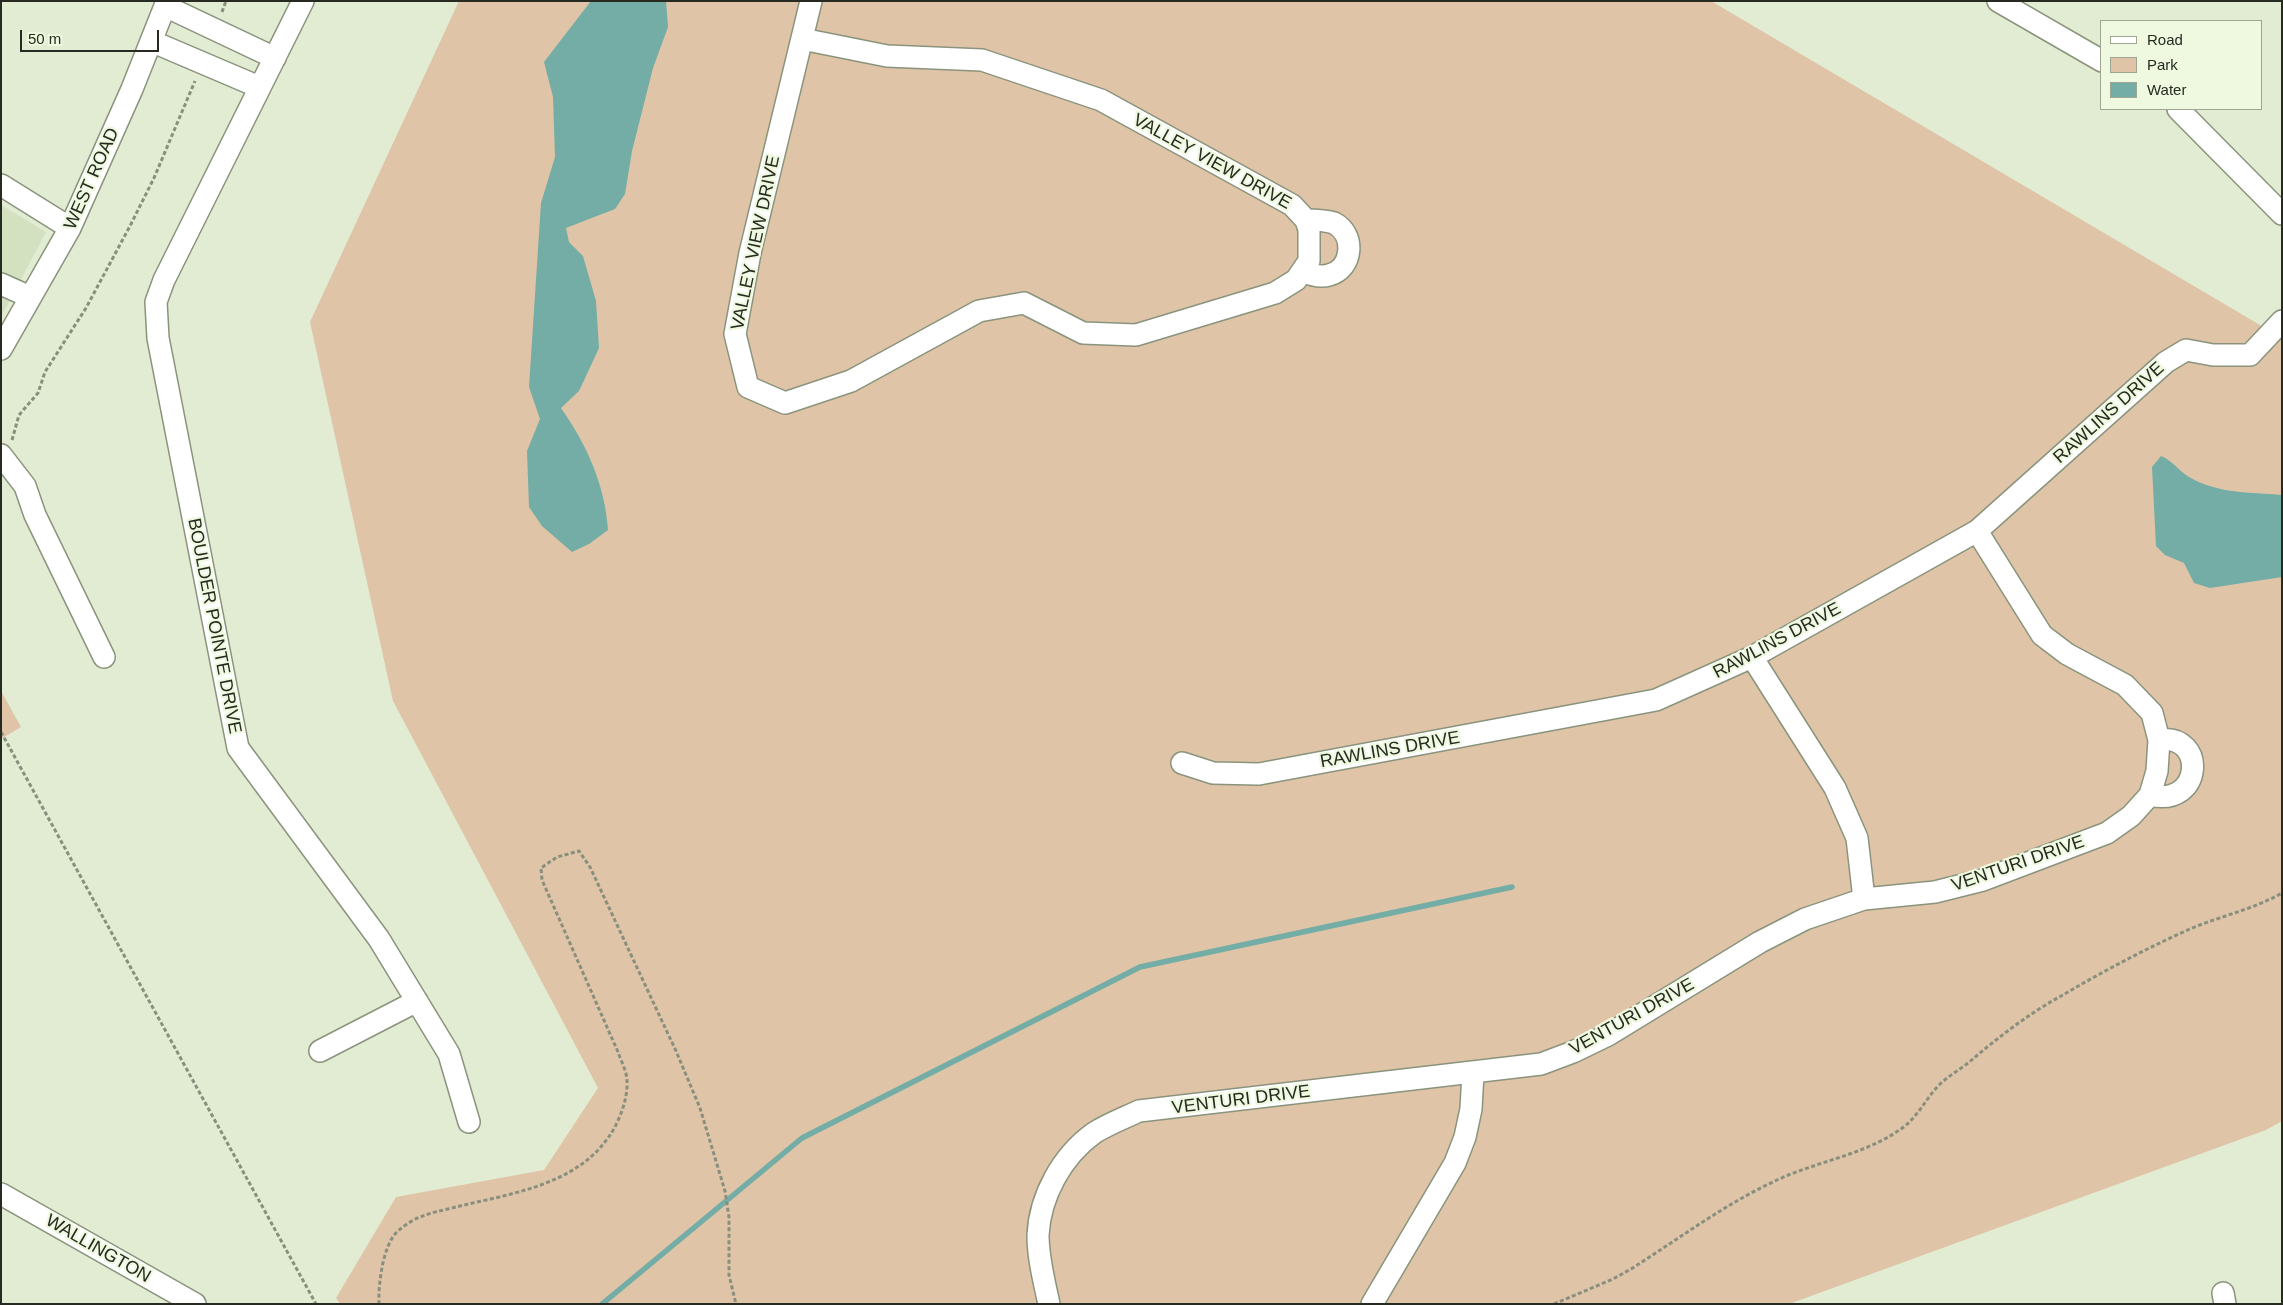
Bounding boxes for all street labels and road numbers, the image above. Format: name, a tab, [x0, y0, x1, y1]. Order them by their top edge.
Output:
street label: VALLEY VIEW DRIVE	[1129, 109, 1295, 215]
street label: WEST ROAD	[60, 125, 124, 233]
street label: VALLEY VIEW DRIVE	[727, 154, 785, 332]
street label: RAWLINS DRIVE	[2049, 358, 2169, 468]
street label: BOULDER POINTE DRIVE	[183, 516, 245, 736]
street label: RAWLINS DRIVE	[1710, 598, 1844, 684]
street label: RAWLINS DRIVE	[1319, 727, 1461, 773]
street label: VENTURI DRIVE	[1949, 831, 2087, 897]
street label: VENTURI DRIVE	[1566, 974, 1698, 1060]
street label: VENTURI DRIVE	[1171, 1081, 1311, 1119]
street label: WALLINGTON	[41, 1210, 155, 1288]

